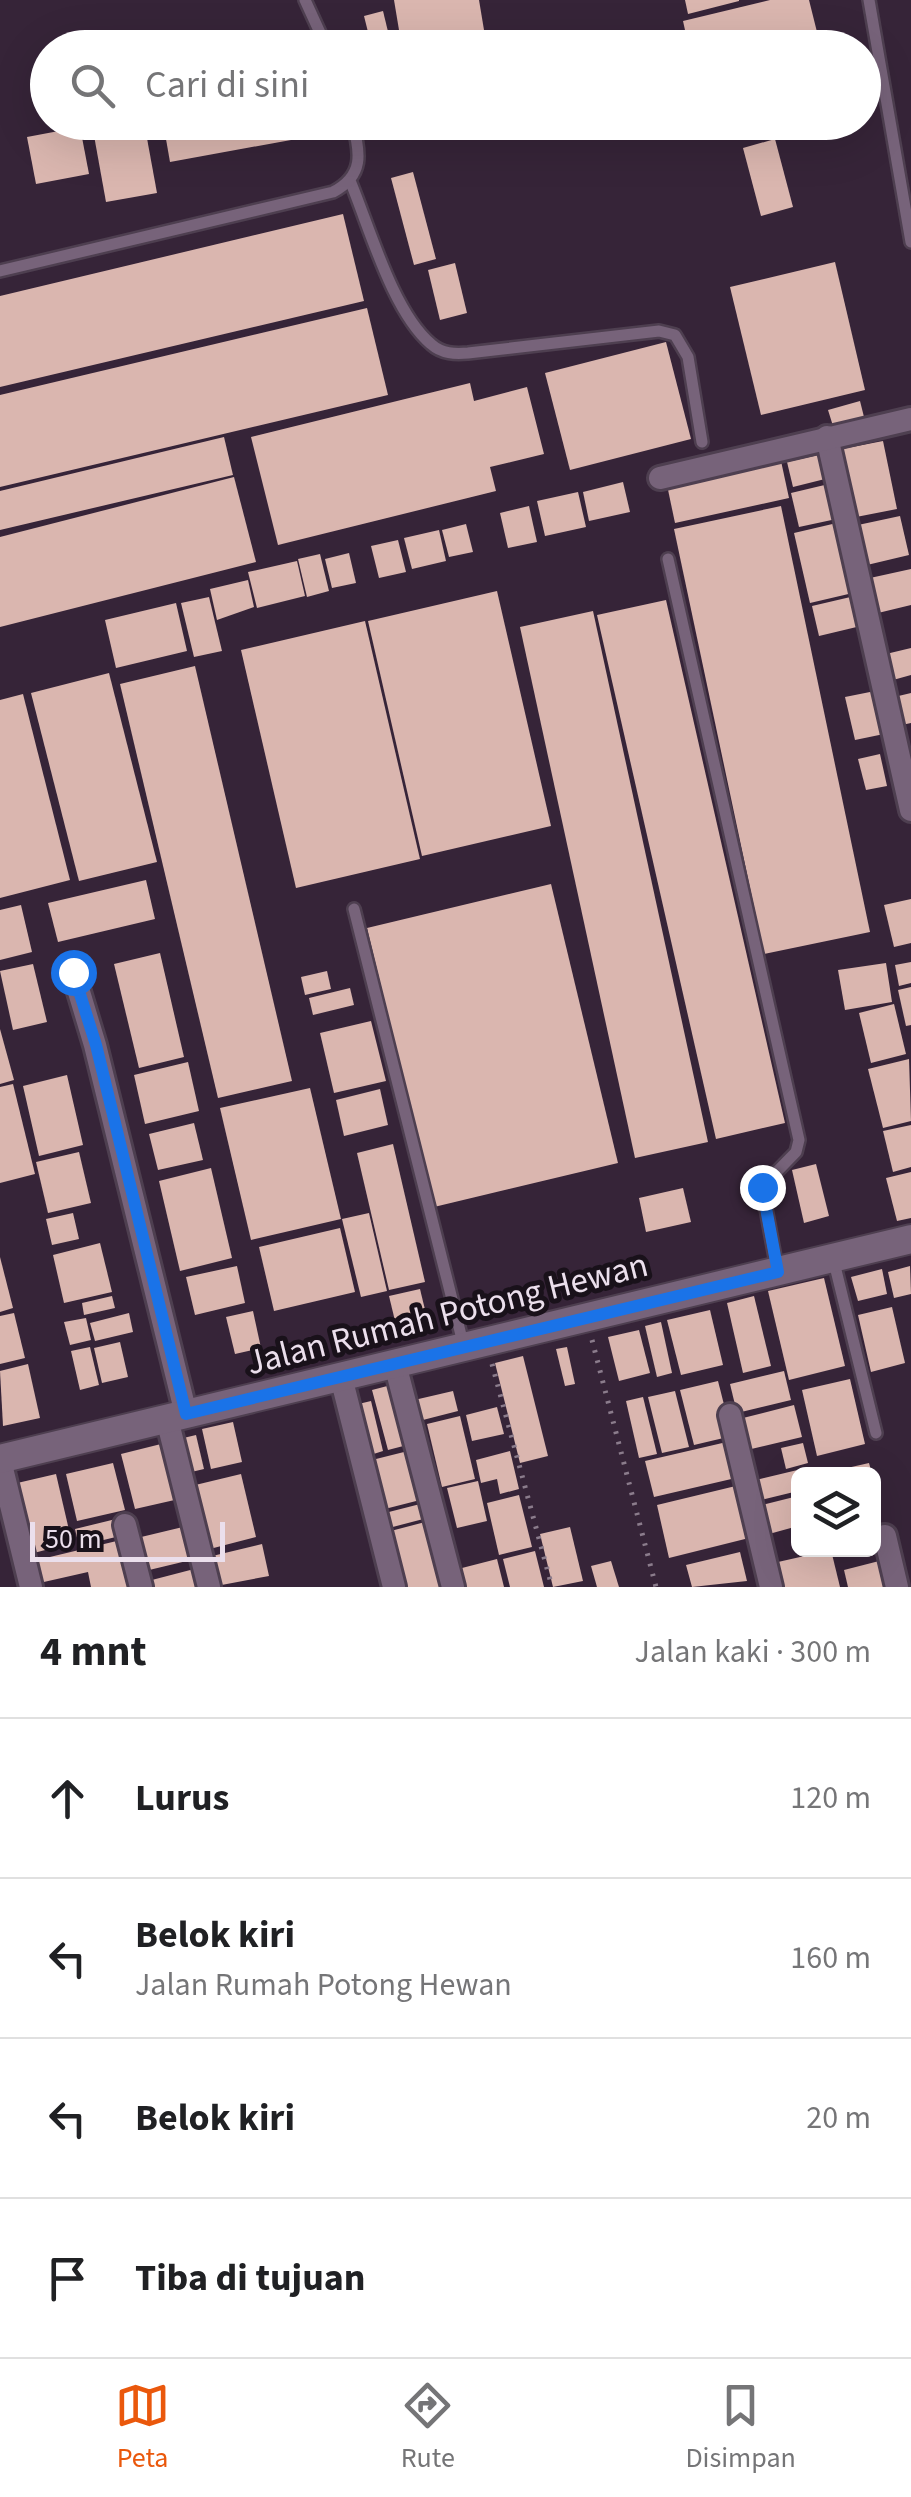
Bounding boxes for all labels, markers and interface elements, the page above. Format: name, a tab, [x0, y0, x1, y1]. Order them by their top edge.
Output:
search box	[30, 30, 881, 140]
icon: search	[65, 58, 120, 113]
text: Cari di sini	[145, 58, 309, 112]
route start	[51, 950, 97, 996]
route end	[740, 1165, 786, 1211]
street label: Jalan Rumah Potong Hewan	[241, 1240, 653, 1388]
map controls	[791, 1467, 881, 1557]
button: layers	[791, 1467, 881, 1557]
scale bar	[30, 1517, 225, 1562]
text: 50 m	[45, 1519, 102, 1559]
text: 4 mnt	[40, 1622, 147, 1682]
text: Jalan kaki · 300 m	[635, 1629, 871, 1675]
icon: ahead	[40, 1771, 95, 1826]
text: Lurus	[135, 1771, 229, 1825]
text: 120 m	[790, 1775, 871, 1821]
text: Belok kiri	[135, 1908, 295, 1962]
icon: left	[40, 1931, 95, 1986]
text: 160 m	[790, 1935, 871, 1981]
text: Jalan Rumah Potong Hewan	[135, 1962, 512, 2008]
icon: left	[40, 2091, 95, 2146]
text: Belok kiri	[135, 2091, 295, 2145]
text: 20 m	[806, 2095, 871, 2141]
icon: arrive	[40, 2251, 95, 2306]
text: Tiba di tujuan	[135, 2251, 366, 2305]
tab: Peta	[115, 2378, 170, 2478]
tab: Rute	[400, 2378, 455, 2478]
tab: Disimpan	[685, 2378, 796, 2478]

